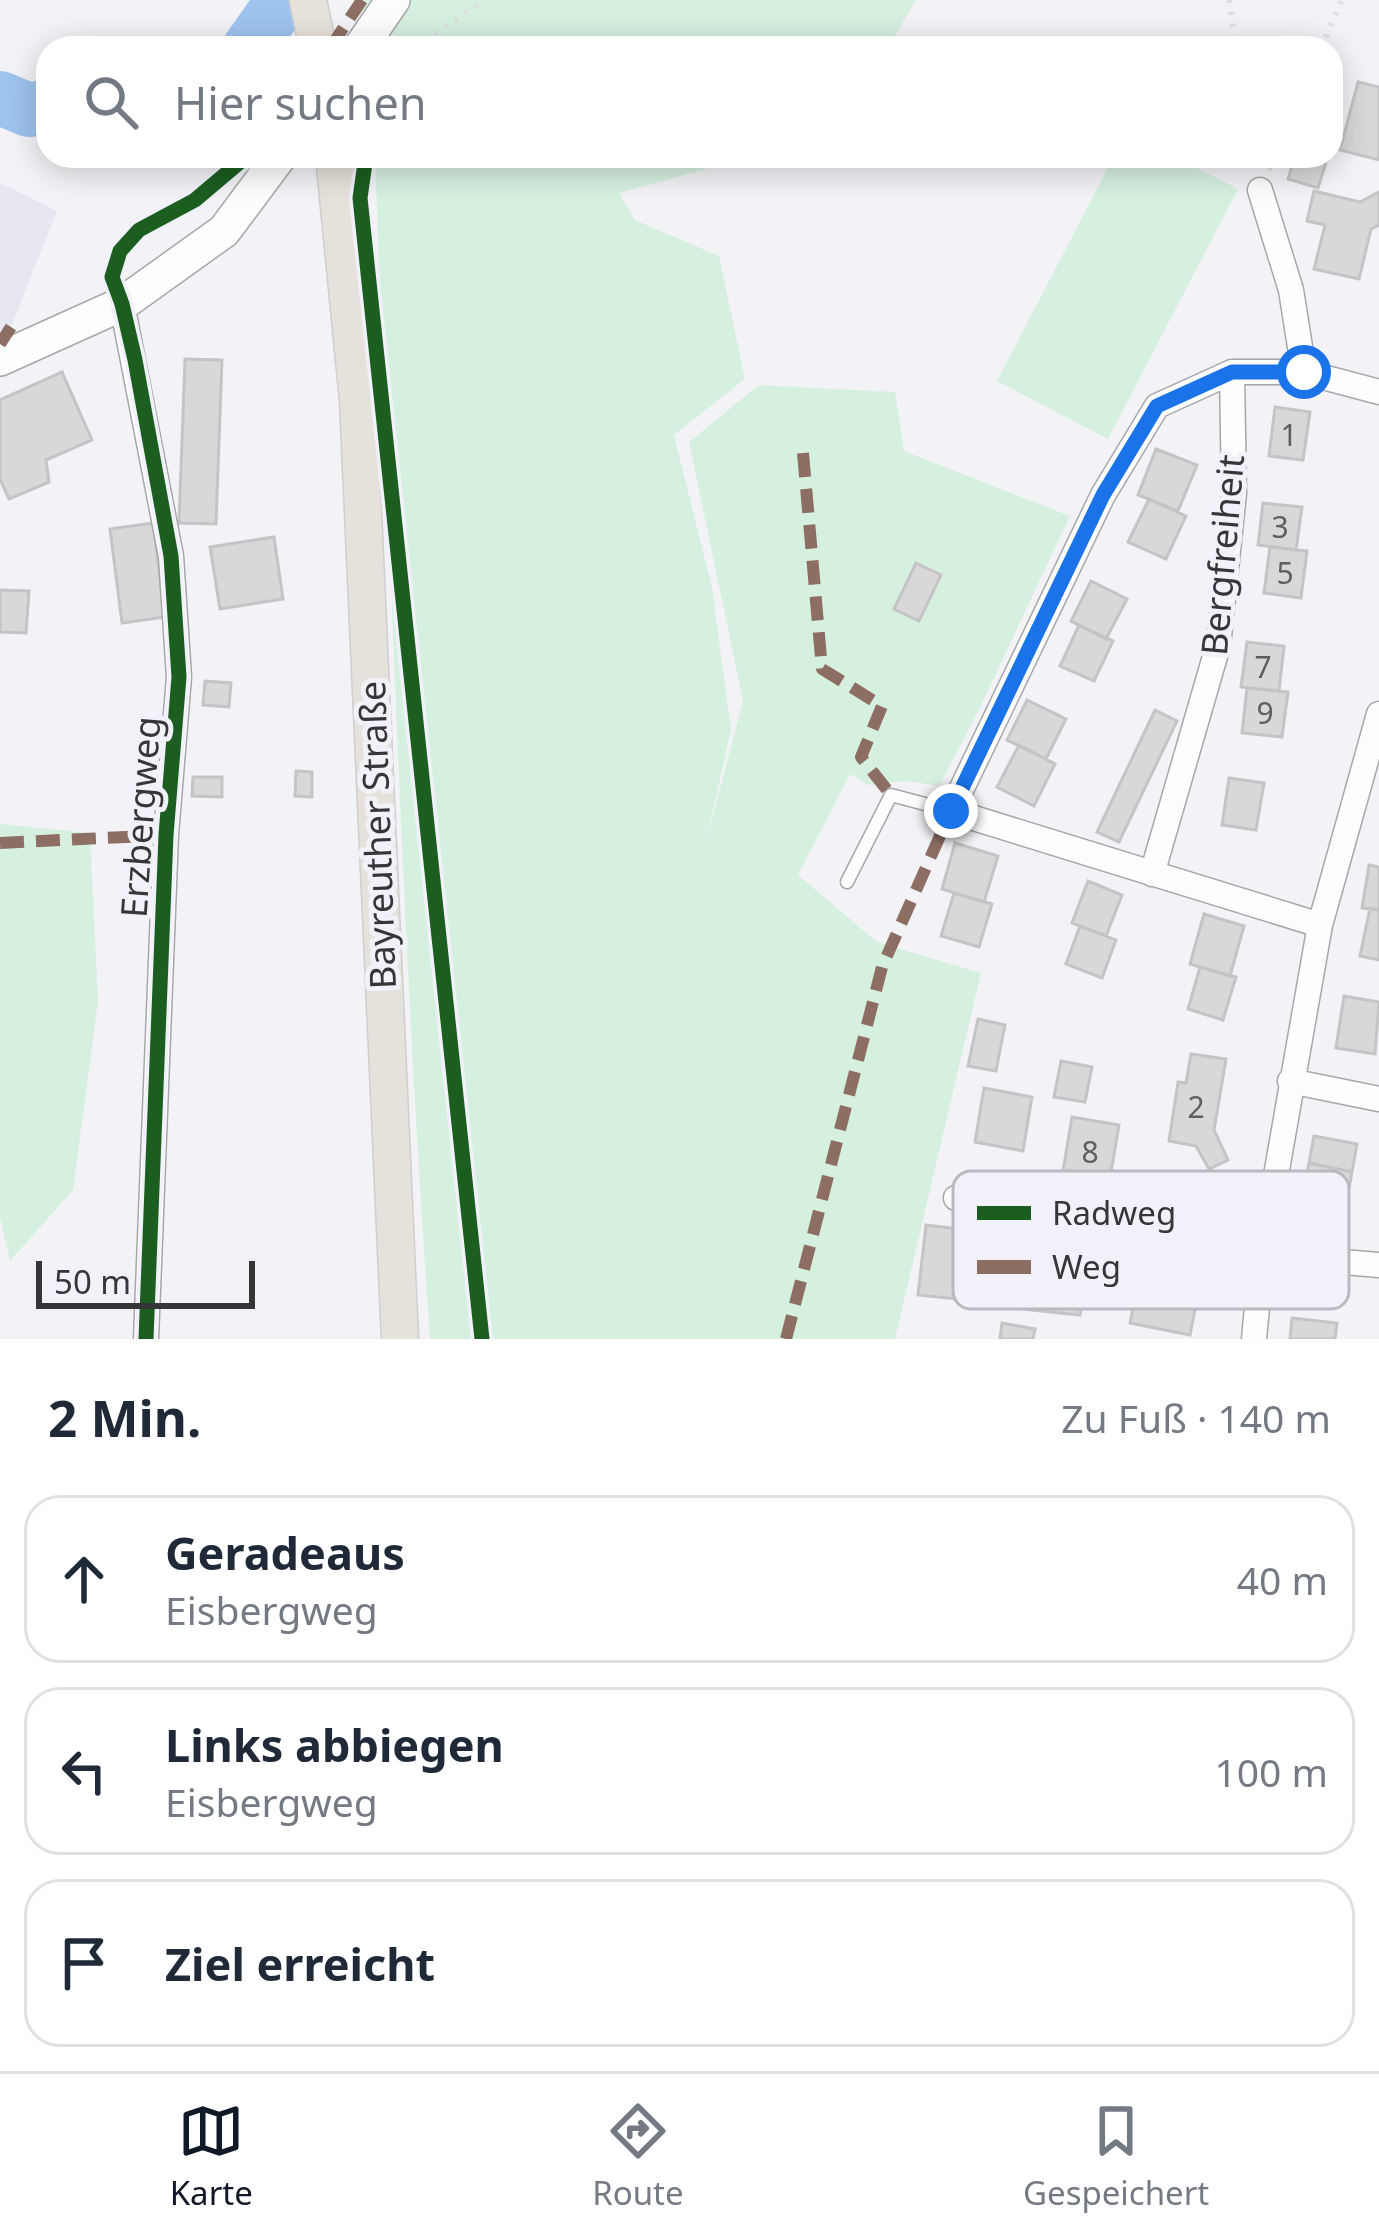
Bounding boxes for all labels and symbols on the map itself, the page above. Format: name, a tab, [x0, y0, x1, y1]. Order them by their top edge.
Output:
route start	[1277, 345, 1331, 399]
house number: 1	[1280, 414, 1298, 455]
street label: Bergfreiheit	[1189, 453, 1255, 657]
house number: 3	[1271, 506, 1289, 547]
house number: 5	[1276, 552, 1294, 593]
house number: 7	[1254, 646, 1272, 687]
street label: Bayreuther Straße	[347, 680, 407, 990]
house number: 9	[1256, 692, 1274, 733]
street label: Erzbergweg	[109, 715, 171, 919]
route end	[924, 784, 978, 838]
house number: 2	[1187, 1086, 1205, 1127]
house number: 8	[1081, 1131, 1099, 1172]
legend	[953, 1171, 1349, 1309]
text: Radweg	[1052, 1190, 1176, 1235]
text: Weg	[1052, 1244, 1121, 1289]
scale bar	[36, 1255, 255, 1308]

